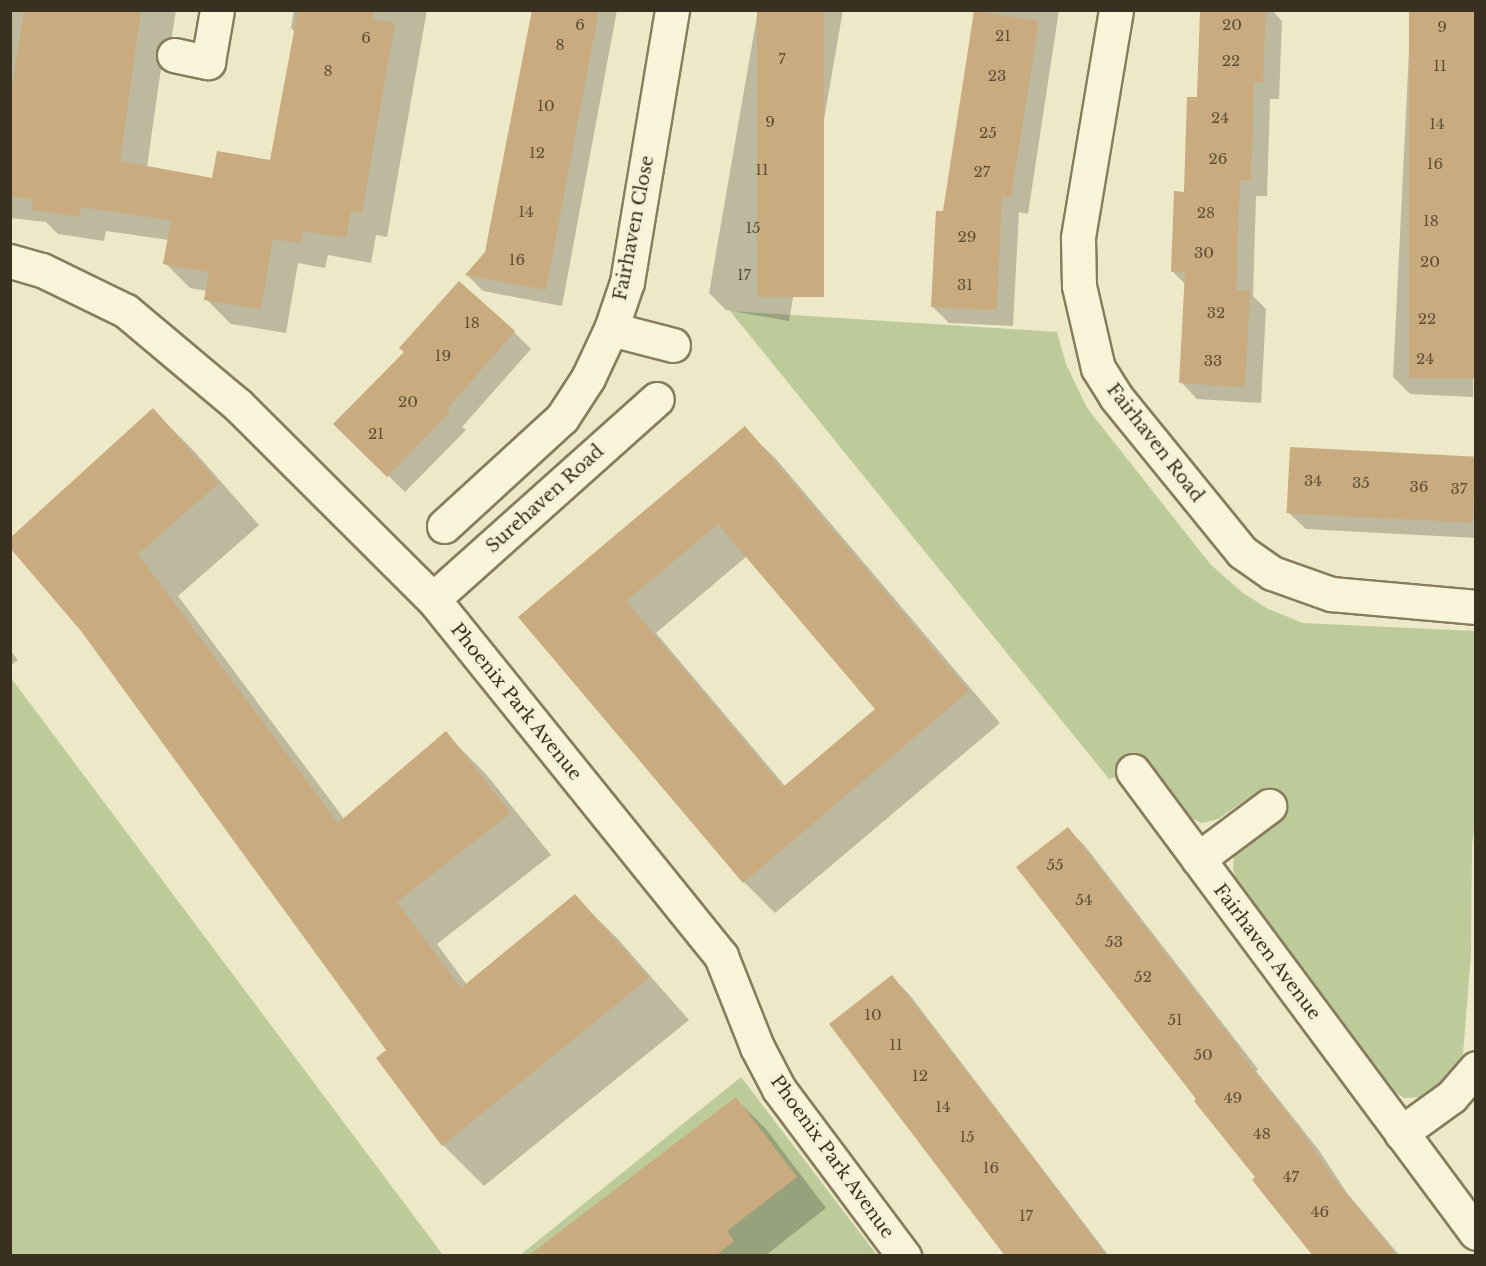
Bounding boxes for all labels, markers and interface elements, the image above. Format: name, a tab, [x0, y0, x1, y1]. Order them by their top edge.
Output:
house number: 6	[575, 16, 585, 34]
house number: 20	[1222, 16, 1242, 34]
house number: 9	[1437, 18, 1447, 36]
house number: 21	[995, 27, 1011, 45]
house number: 6	[361, 29, 371, 47]
house number: 8	[555, 36, 565, 54]
house number: 7	[778, 50, 786, 68]
house number: 22	[1222, 52, 1240, 70]
house number: 11	[1433, 57, 1447, 75]
house number: 8	[323, 62, 333, 80]
house number: 23	[988, 67, 1006, 85]
house number: 10	[537, 97, 555, 115]
house number: 24	[1211, 109, 1229, 127]
house number: 9	[765, 113, 775, 131]
house number: 14	[1429, 115, 1445, 133]
house number: 25	[979, 124, 997, 142]
house number: 12	[529, 144, 545, 162]
house number: 26	[1209, 150, 1227, 168]
street label: Fairhaven Close	[609, 154, 659, 302]
house number: 16	[1427, 155, 1443, 173]
house number: 11	[755, 161, 769, 179]
house number: 27	[974, 163, 990, 181]
house number: 14	[518, 203, 534, 221]
house number: 28	[1197, 204, 1215, 222]
house number: 18	[1423, 212, 1439, 230]
house number: 15	[745, 219, 761, 237]
house number: 29	[958, 228, 976, 246]
house number: 30	[1194, 244, 1214, 262]
house number: 16	[509, 251, 525, 269]
house number: 20	[1420, 253, 1440, 271]
house number: 17	[737, 266, 751, 284]
house number: 31	[957, 276, 973, 294]
house number: 32	[1207, 304, 1225, 322]
house number: 22	[1418, 310, 1436, 328]
house number: 18	[464, 314, 480, 332]
house number: 19	[435, 347, 451, 365]
house number: 24	[1416, 350, 1434, 368]
house number: 33	[1204, 352, 1222, 370]
street label: Fairhaven Road	[1102, 379, 1208, 507]
house number: 20	[398, 393, 418, 411]
house number: 21	[368, 425, 384, 443]
street label: Surehaven Road	[482, 441, 608, 557]
house number: 34	[1304, 472, 1322, 490]
house number: 35	[1352, 474, 1370, 492]
house number: 36	[1410, 478, 1428, 496]
house number: 37	[1451, 480, 1467, 498]
street label: Phoenix Park Avenue	[446, 619, 586, 785]
house number: 55	[1046, 856, 1064, 874]
street label: Fairhaven Avenue	[1209, 880, 1325, 1024]
house number: 54	[1075, 891, 1093, 909]
house number: 53	[1105, 933, 1123, 951]
house number: 52	[1134, 968, 1152, 986]
house number: 10	[864, 1006, 882, 1024]
house number: 51	[1167, 1011, 1183, 1029]
house number: 11	[889, 1036, 903, 1054]
house number: 50	[1193, 1046, 1213, 1064]
house number: 12	[912, 1067, 928, 1085]
street label: Phoenix Park Avenue	[765, 1071, 899, 1243]
house number: 49	[1224, 1089, 1242, 1107]
house number: 14	[935, 1098, 951, 1116]
house number: 48	[1253, 1125, 1271, 1143]
house number: 15	[959, 1128, 975, 1146]
house number: 16	[983, 1159, 999, 1177]
house number: 47	[1283, 1168, 1299, 1186]
house number: 46	[1311, 1203, 1329, 1221]
house number: 17	[1019, 1207, 1033, 1225]

